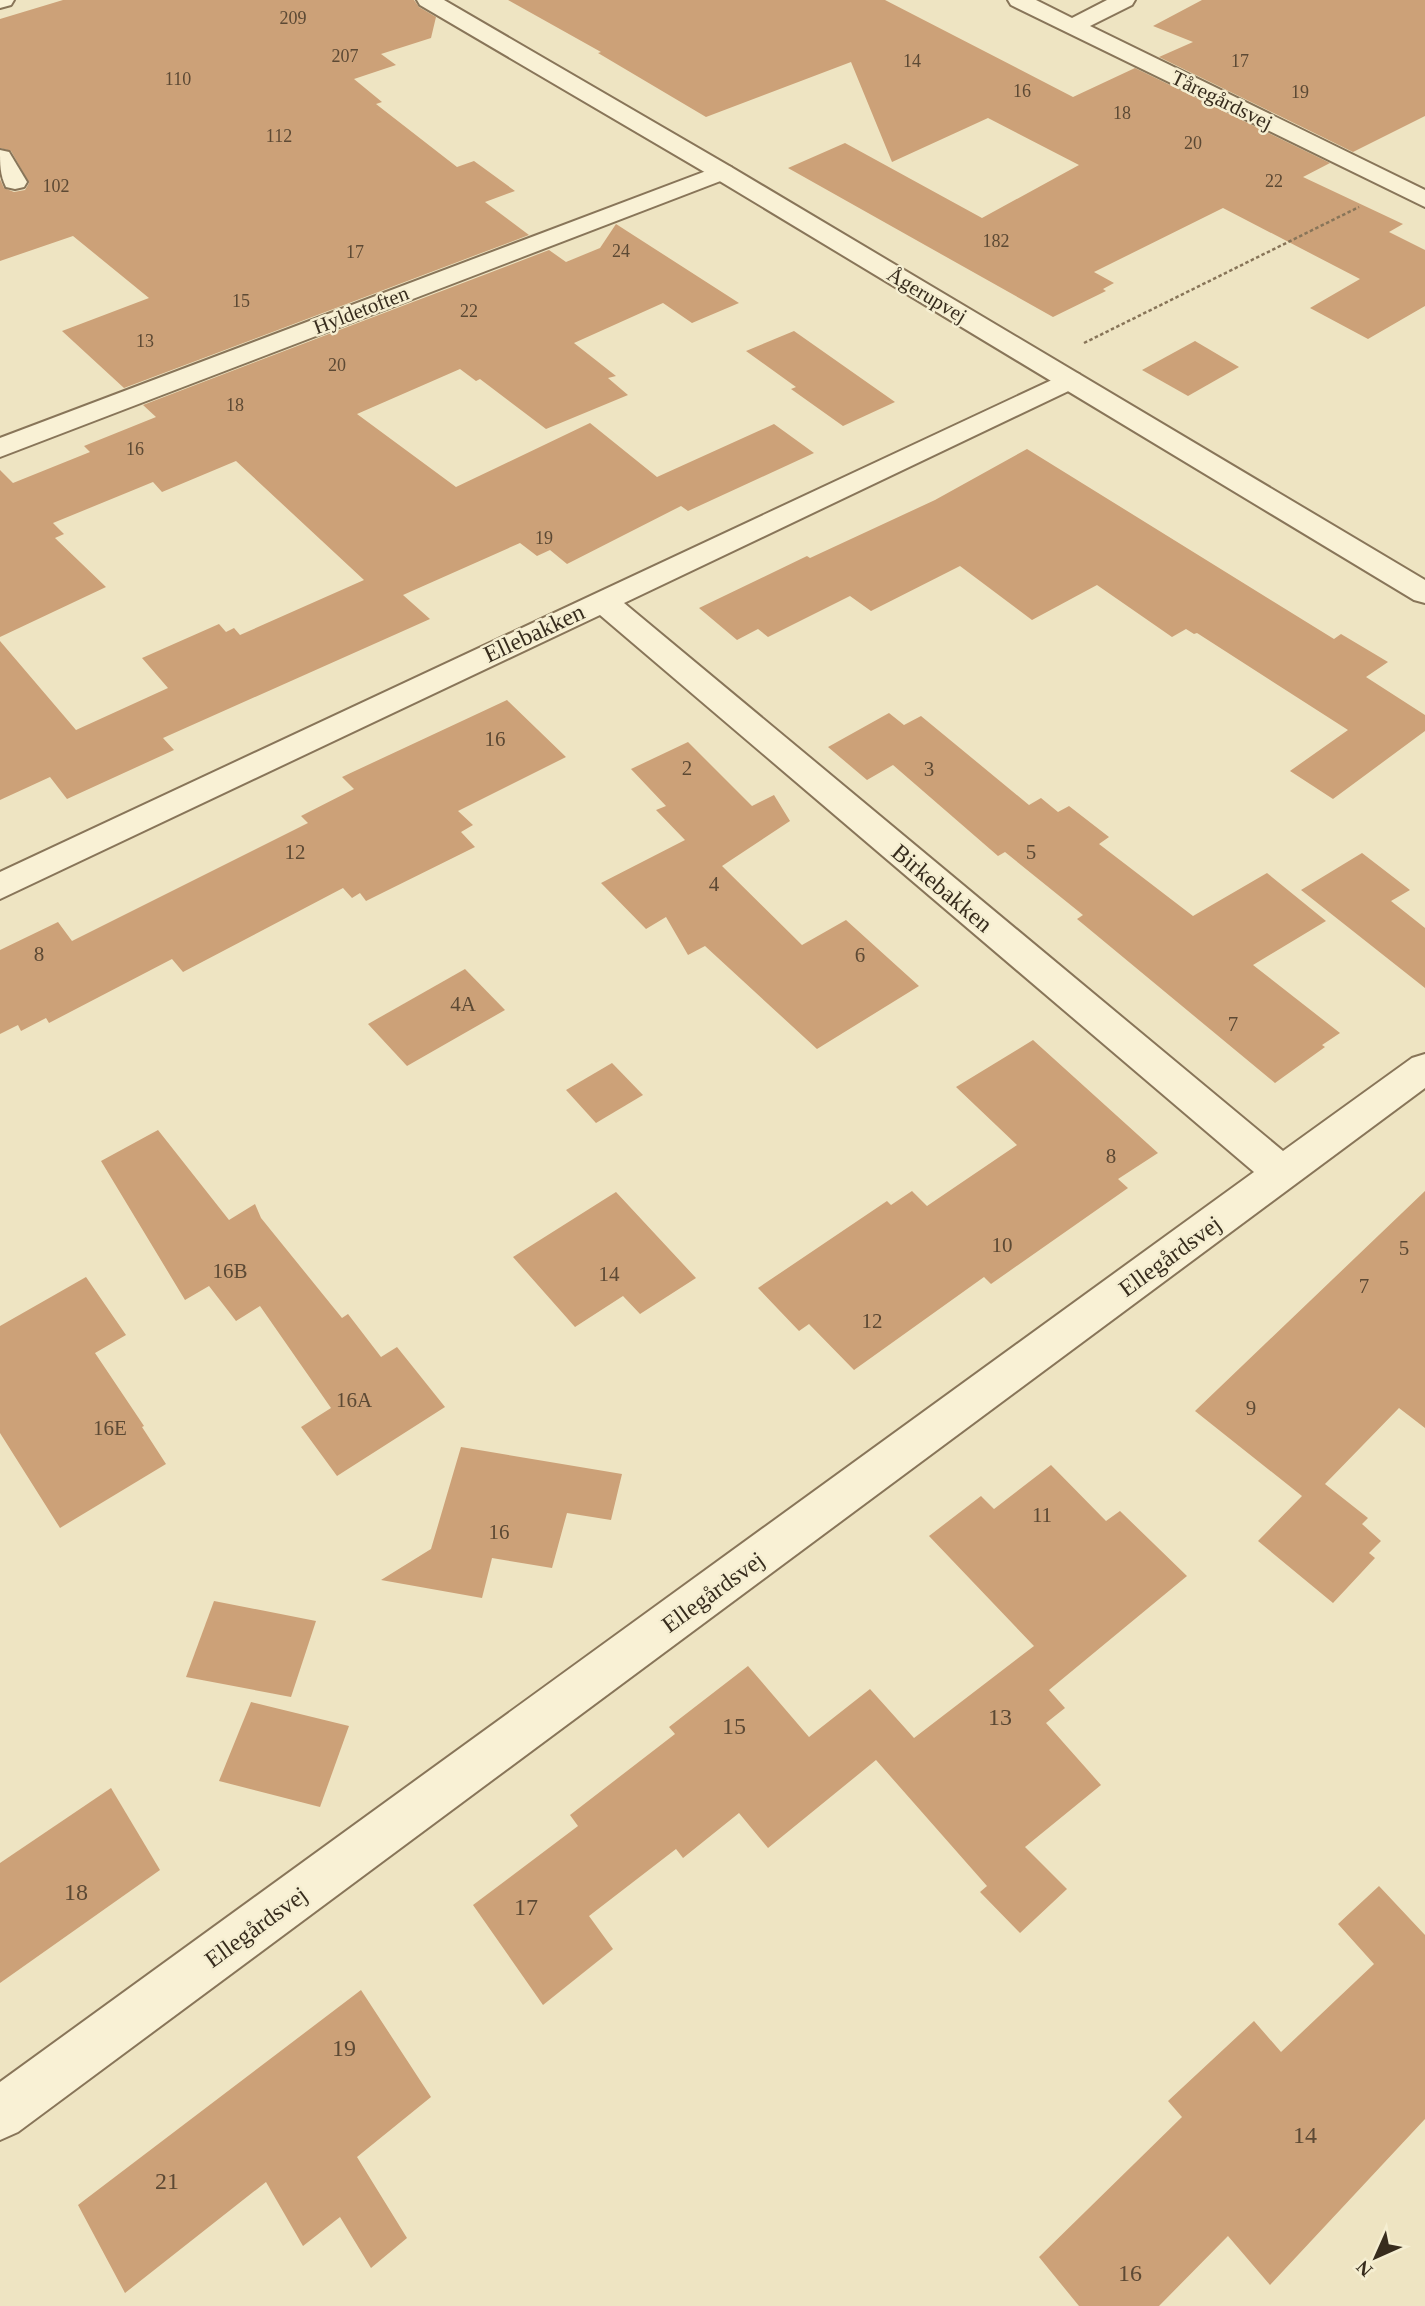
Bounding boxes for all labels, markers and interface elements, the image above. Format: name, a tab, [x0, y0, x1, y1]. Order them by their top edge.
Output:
house number: 209	[280, 8, 307, 28]
house number: 207	[332, 46, 359, 66]
house number: 14	[903, 51, 921, 71]
house number: 17	[1231, 51, 1249, 71]
street label: Tåregårdsvej	[1167, 65, 1277, 135]
house number: 110	[165, 69, 191, 89]
house number: 16	[1013, 81, 1031, 101]
house number: 19	[1291, 82, 1309, 102]
house number: 18	[1113, 103, 1131, 123]
house number: 112	[266, 126, 292, 146]
house number: 20	[1184, 133, 1202, 153]
house number: 22	[1265, 171, 1283, 191]
house number: 102	[43, 176, 70, 196]
house number: 182	[983, 231, 1010, 251]
house number: 24	[612, 241, 630, 261]
house number: 17	[346, 242, 364, 262]
street label: Ågerupvej	[883, 262, 971, 328]
street label: Hyldetoften	[310, 281, 413, 339]
house number: 15	[232, 291, 250, 311]
house number: 22	[460, 301, 478, 321]
house number: 13	[136, 331, 154, 351]
house number: 20	[328, 355, 346, 375]
house number: 18	[226, 395, 244, 415]
house number: 16	[126, 439, 144, 459]
house number: 19	[535, 528, 553, 548]
street label: Ellebakken	[480, 598, 588, 668]
house number: 16	[485, 727, 506, 751]
house number: 2	[682, 756, 692, 780]
house number: 3	[924, 757, 934, 781]
street label: Birkebakken	[887, 839, 997, 937]
house number: 12	[285, 840, 306, 864]
house number: 5	[1026, 840, 1036, 864]
house number: 4	[709, 872, 720, 896]
house number: 8	[34, 942, 44, 966]
house number: 6	[855, 943, 865, 967]
house number: 4A	[450, 992, 477, 1016]
house number: 7	[1228, 1012, 1238, 1036]
house number: 8	[1106, 1144, 1116, 1168]
street label: Ellegårdsvej	[1114, 1210, 1226, 1302]
house number: 10	[992, 1233, 1013, 1257]
house number: 5	[1399, 1236, 1409, 1260]
house number: 16B	[212, 1259, 248, 1283]
house number: 14	[599, 1262, 620, 1286]
house number: 7	[1359, 1274, 1369, 1298]
house number: 12	[862, 1309, 883, 1333]
house number: 16A	[336, 1388, 373, 1412]
house number: 9	[1246, 1396, 1256, 1420]
house number: 16E	[93, 1416, 127, 1440]
house number: 11	[1032, 1503, 1052, 1527]
house number: 16	[489, 1520, 510, 1544]
street label: Ellegårdsvej	[657, 1546, 769, 1638]
house number: 13	[988, 1704, 1012, 1730]
house number: 15	[722, 1713, 746, 1739]
house number: 18	[64, 1879, 88, 1905]
street label: Ellegårdsvej	[200, 1881, 312, 1973]
house number: 17	[514, 1894, 538, 1920]
house number: 19	[332, 2035, 356, 2061]
house number: 14	[1293, 2122, 1317, 2148]
house number: 21	[155, 2168, 179, 2194]
north arrow	[1341, 2222, 1411, 2292]
text: N	[1352, 2256, 1377, 2281]
house number: 16	[1118, 2260, 1142, 2286]

